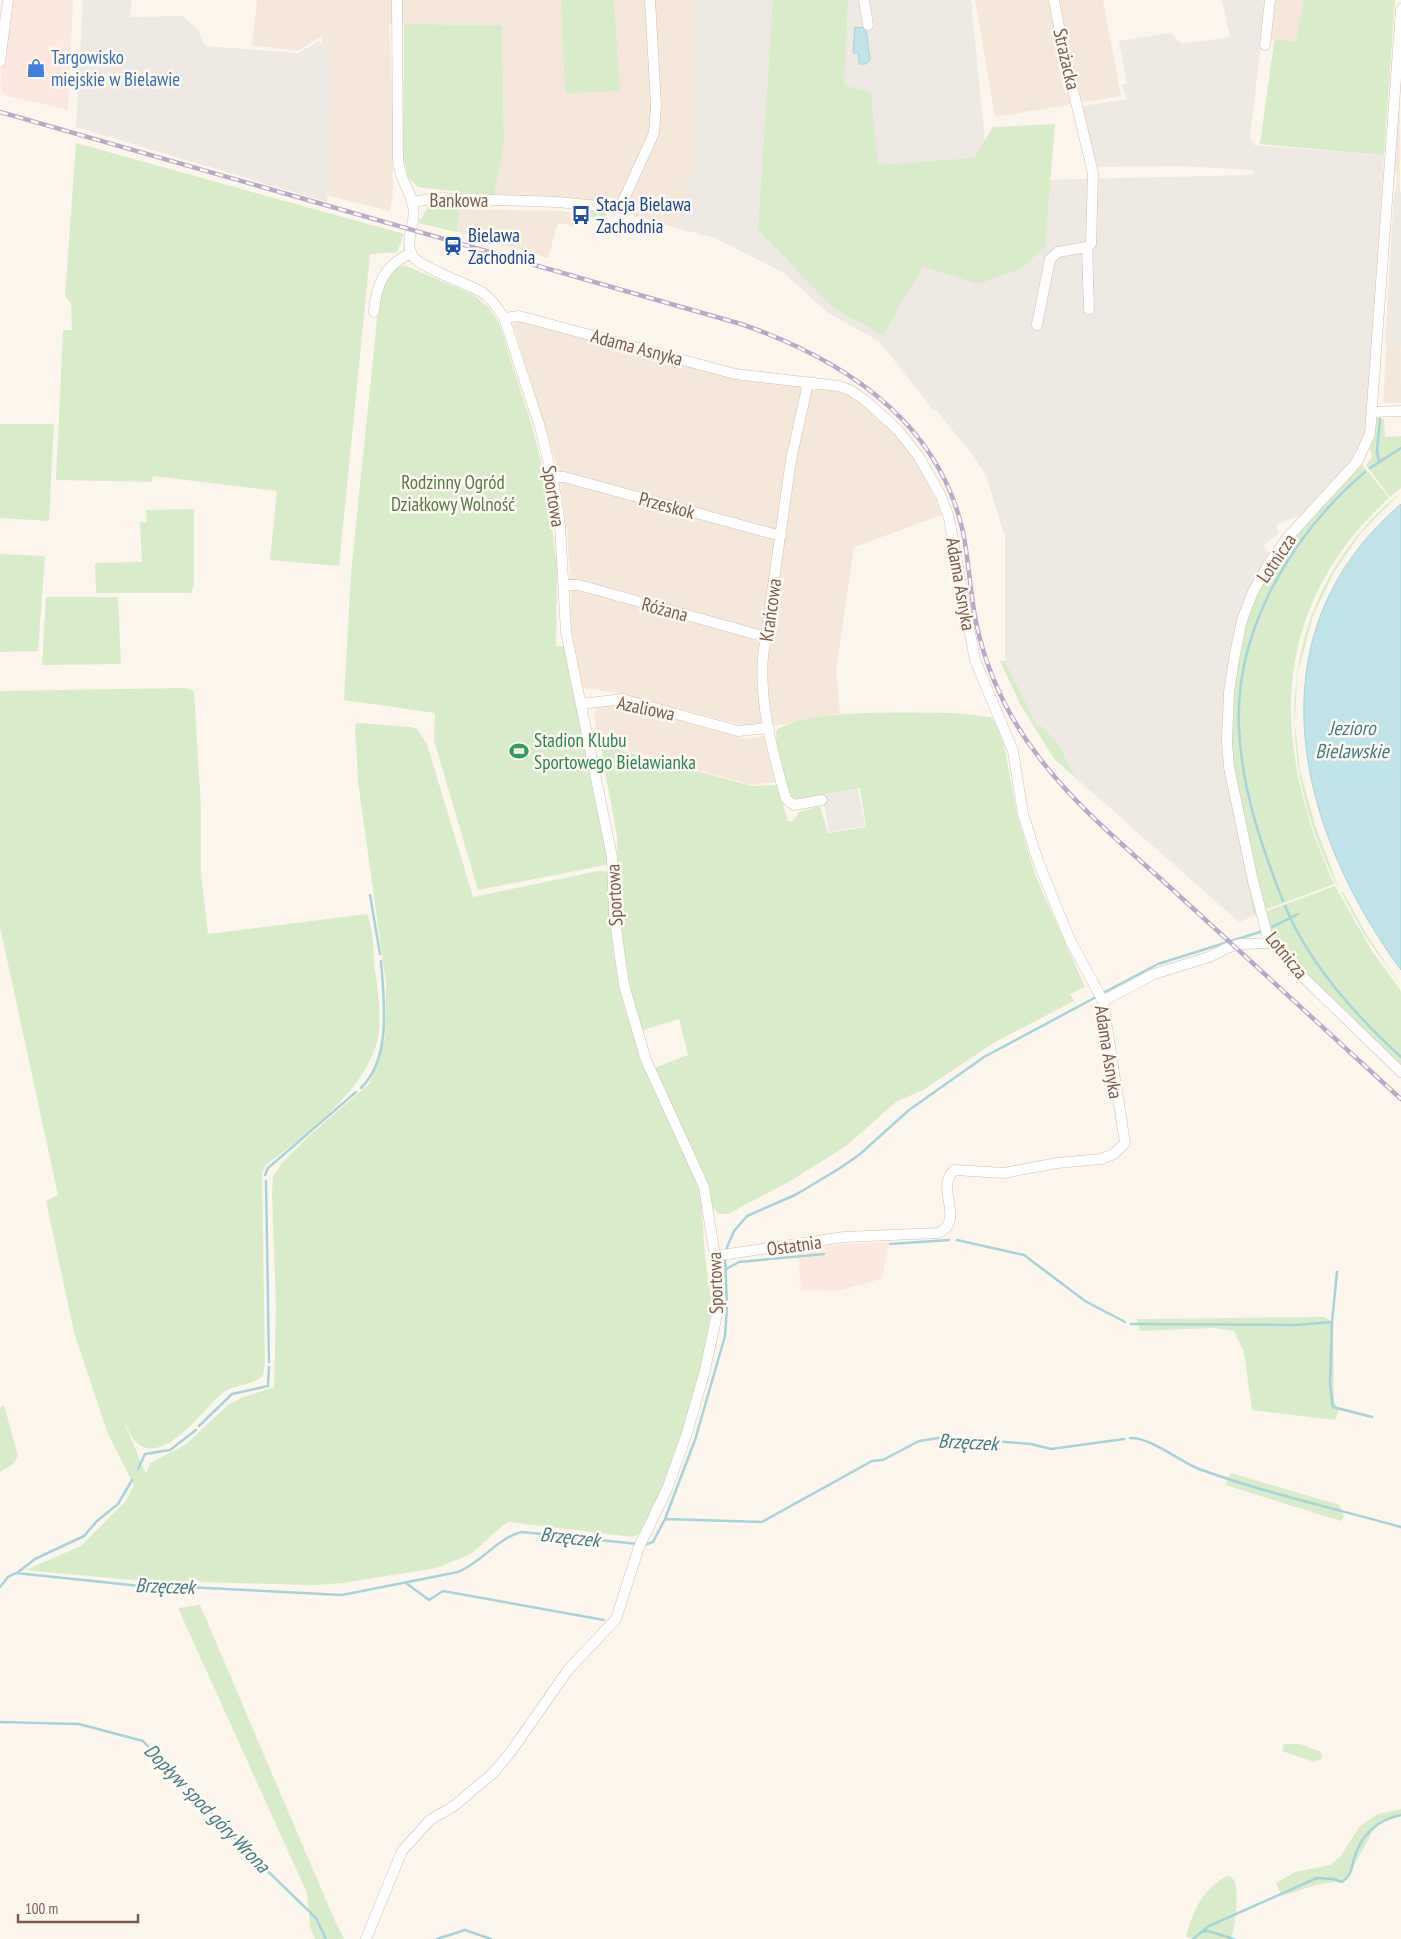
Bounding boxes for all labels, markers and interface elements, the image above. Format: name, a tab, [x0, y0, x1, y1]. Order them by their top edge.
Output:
street label: Strażacka	[1048, 26, 1086, 92]
place label: Targowisko miejskie w Bielawie	[51, 45, 180, 91]
shop icon: Targowisko miejskie w Bielawie	[25, 57, 47, 79]
street label: Bankowa	[430, 188, 488, 212]
place label: Stacja Bielawa Zachodnia	[596, 192, 691, 238]
bus stop icon: Stacja Bielawa Zachodnia	[570, 204, 592, 226]
place label: Bielawa Zachodnia	[468, 223, 535, 269]
station icon: Bielawa Zachodnia	[442, 235, 464, 257]
street label: Adama Asnyka	[588, 323, 686, 371]
street label: Sportowa	[537, 463, 571, 529]
park label: Rodzinny Ogród Działkowy Wolność	[391, 470, 515, 516]
street label: Przeskok	[636, 486, 698, 524]
street label: Lotnicza	[1251, 529, 1301, 587]
street label: Adama Asnyka	[941, 536, 981, 632]
street label: Krańcowa	[754, 577, 786, 643]
street label: Różana	[639, 591, 691, 627]
street label: Azaliowa	[615, 690, 677, 726]
water label: Jezioro Bielawskie	[1315, 715, 1391, 764]
place label: Stadion Klubu Sportowego Bielawianka	[534, 728, 696, 774]
sports icon: Stadion Klubu Sportowego Bielawianka	[508, 740, 530, 762]
street label: Sportowa	[600, 863, 628, 927]
street label: Lotnicza	[1261, 926, 1313, 984]
street label: Adama Asnyka	[1090, 1004, 1128, 1100]
street label: Ostatnia	[765, 1229, 823, 1261]
street label: Sportowa	[702, 1252, 728, 1314]
water label: Brzęczek	[937, 1427, 1001, 1457]
water label: Brzęczek	[539, 1521, 603, 1553]
water label: Brzęczek	[135, 1572, 198, 1600]
water label: Dopływ spod góry Wrona	[139, 1738, 276, 1879]
scale bar	[18, 1892, 138, 1924]
text: 100 m	[25, 1899, 58, 1918]

